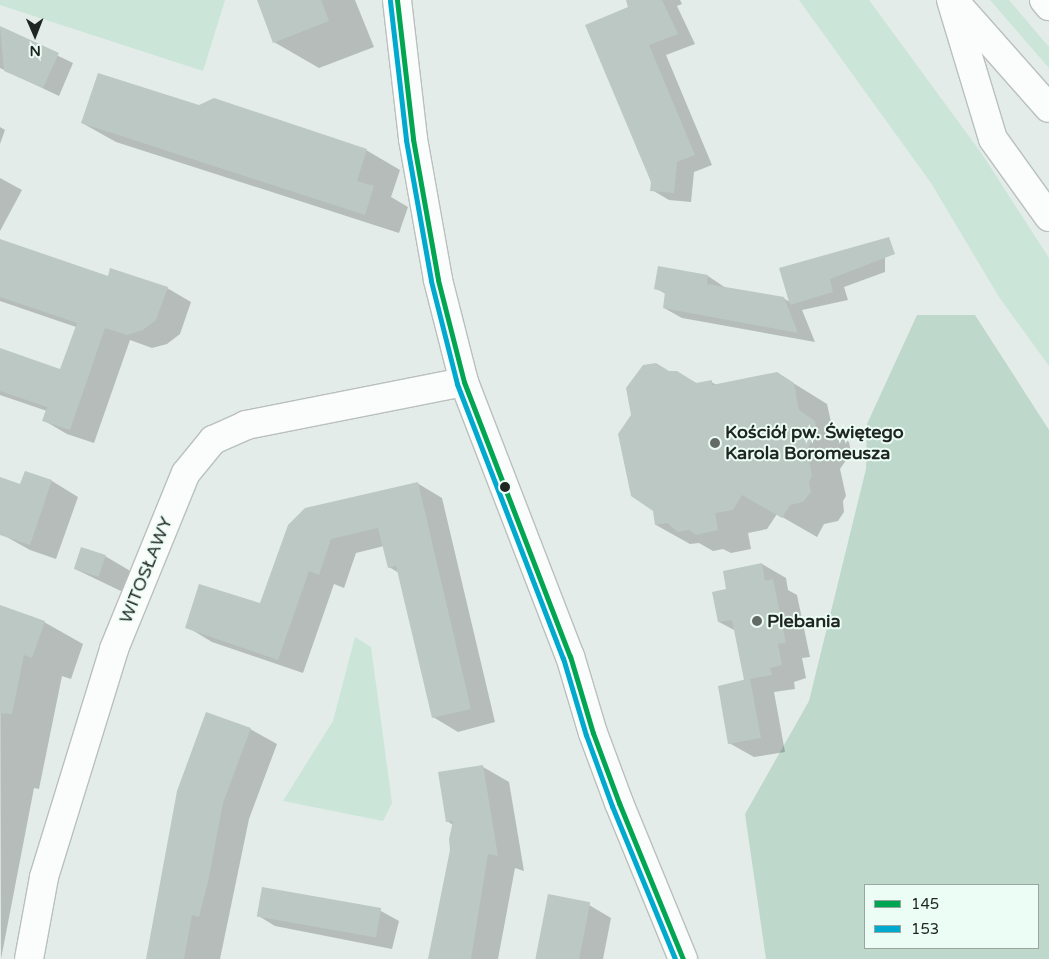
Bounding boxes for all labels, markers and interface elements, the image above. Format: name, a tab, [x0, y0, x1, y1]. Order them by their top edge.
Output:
north arrow	[10, 10, 60, 60]
text: N	[29, 42, 41, 59]
place label: Kościół pw. Świętego Karola Boromeusza	[725, 422, 904, 464]
marker: Kościół pw. Świętego Karola Boromeusza	[709, 437, 721, 449]
unlabelled marker	[500, 482, 510, 492]
street label: WITOSŁAWY	[115, 514, 177, 626]
place label: Plebania	[767, 610, 841, 632]
marker: Plebania	[751, 615, 763, 627]
legend	[864, 884, 1039, 949]
text: 145	[911, 895, 939, 913]
text: 153	[911, 920, 939, 938]

